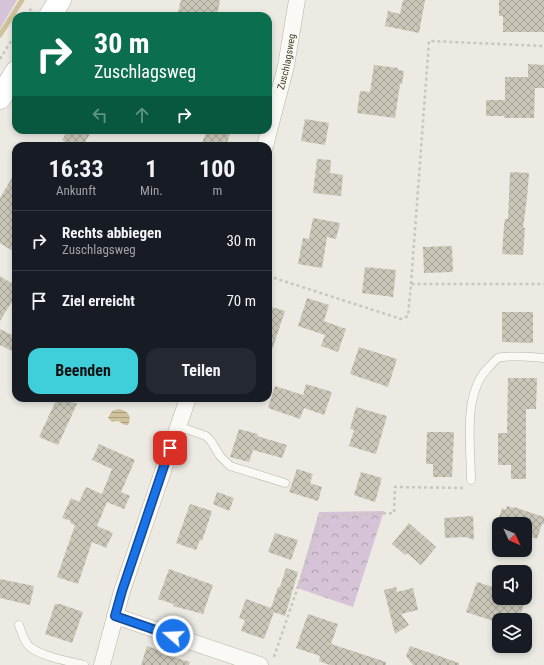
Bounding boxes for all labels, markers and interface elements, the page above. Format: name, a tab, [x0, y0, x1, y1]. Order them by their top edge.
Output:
text: 30 m	[94, 27, 150, 60]
icon: right	[28, 28, 80, 80]
street label: Zuschlagsweg	[275, 33, 297, 91]
text: Zuschlagsweg	[94, 61, 196, 82]
icon: left	[89, 104, 111, 126]
icon: ahead	[131, 104, 153, 126]
icon: right	[173, 104, 195, 126]
text: 16:33	[49, 155, 104, 183]
text: 1	[145, 155, 157, 183]
text: 100	[199, 155, 236, 183]
text: Ankunft	[56, 183, 96, 198]
text: Min.	[140, 183, 163, 198]
text: m	[212, 183, 222, 198]
text: Rechts abbiegen	[62, 224, 162, 242]
icon: right	[28, 230, 50, 252]
text: 30 m	[226, 232, 256, 250]
text: Zuschlagsweg	[62, 242, 136, 257]
icon: arrive	[28, 290, 50, 312]
text: Ziel erreicht	[62, 292, 135, 310]
text: 70 m	[226, 292, 256, 310]
button: Beenden	[28, 348, 138, 394]
button: Teilen	[146, 348, 256, 394]
pin	[153, 431, 187, 465]
icon: arrive	[159, 437, 181, 459]
north arrow	[492, 517, 532, 557]
map controls	[492, 517, 532, 653]
button: sound	[492, 565, 532, 605]
button: layers	[492, 613, 532, 653]
position arrow	[152, 615, 194, 657]

